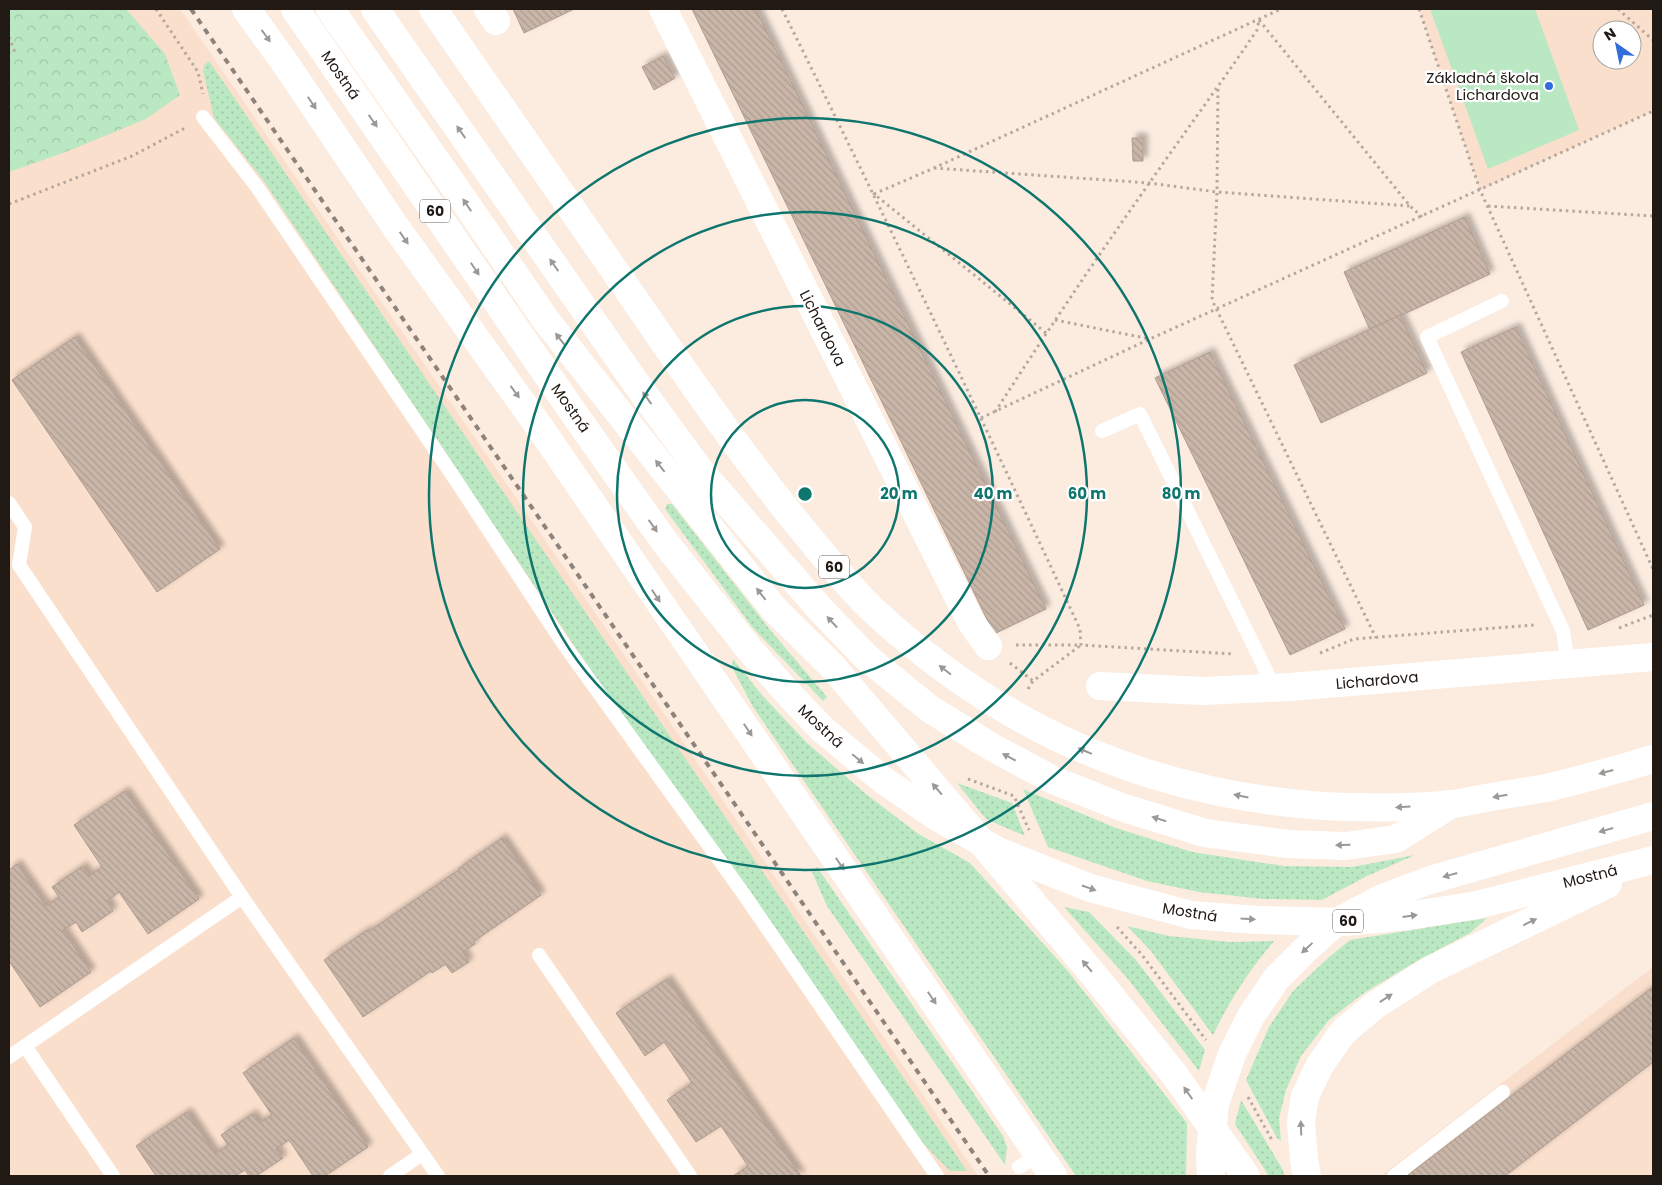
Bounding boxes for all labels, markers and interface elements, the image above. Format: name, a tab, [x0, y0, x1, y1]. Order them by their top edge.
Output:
north arrow	[1592, 20, 1642, 70]
text: N	[1600, 23, 1620, 45]
one-way arrow	[260, 29, 271, 42]
street label: Mostná	[316, 46, 366, 104]
place label: Základná škola Lichardova	[1426, 67, 1539, 105]
marker: Základná škola Lichardova	[1543, 80, 1555, 92]
one-way arrow	[308, 97, 317, 110]
one-way arrow	[368, 114, 378, 128]
one-way arrow	[456, 125, 466, 139]
one-way arrow	[462, 198, 472, 212]
road number: 60	[420, 200, 450, 222]
one-way arrow	[399, 231, 409, 245]
one-way arrow	[549, 259, 559, 272]
one-way arrow	[470, 262, 480, 275]
street label: Lichardova	[795, 286, 851, 370]
one-way arrow	[554, 332, 565, 345]
street label: Mostná	[546, 379, 596, 437]
one-way arrow	[510, 385, 520, 399]
one-way arrow	[642, 392, 653, 405]
one-way arrow	[655, 460, 666, 473]
text: 20 m	[880, 483, 918, 504]
text: 40 m	[973, 483, 1013, 504]
text: 60 m	[1068, 483, 1106, 504]
text: 80 m	[1162, 483, 1200, 504]
centre of rings	[796, 485, 814, 503]
one-way arrow	[648, 519, 658, 533]
road number: 60	[819, 556, 849, 578]
one-way arrow	[756, 587, 767, 600]
one-way arrow	[651, 589, 661, 603]
one-way arrow	[826, 616, 838, 628]
one-way arrow	[939, 664, 952, 675]
street label: Lichardova	[1335, 666, 1419, 694]
street label: Mostná	[794, 699, 848, 753]
one-way arrow	[743, 723, 753, 737]
one-way arrow	[1078, 746, 1092, 754]
one-way arrow	[1003, 752, 1016, 761]
one-way arrow	[852, 753, 864, 764]
one-way arrow	[1599, 768, 1614, 776]
one-way arrow	[931, 782, 942, 795]
one-way arrow	[1234, 792, 1249, 800]
one-way arrow	[1491, 792, 1507, 800]
one-way arrow	[1395, 803, 1411, 811]
one-way arrow	[1151, 815, 1166, 823]
one-way arrow	[1599, 826, 1614, 834]
one-way arrow	[1335, 842, 1351, 850]
one-way arrow	[835, 858, 845, 871]
street label: Mostná	[1561, 859, 1619, 893]
one-way arrow	[1443, 871, 1458, 879]
one-way arrow	[1082, 885, 1097, 892]
street label: Mostná	[1161, 897, 1219, 927]
road number: 60	[1333, 909, 1363, 932]
one-way arrow	[1403, 911, 1419, 919]
one-way arrow	[1240, 915, 1256, 923]
one-way arrow	[1523, 918, 1537, 926]
one-way arrow	[1302, 942, 1314, 954]
one-way arrow	[1081, 960, 1092, 973]
one-way arrow	[927, 992, 936, 1005]
one-way arrow	[1380, 993, 1393, 1003]
one-way arrow	[1183, 1086, 1193, 1100]
one-way arrow	[1297, 1120, 1305, 1136]

